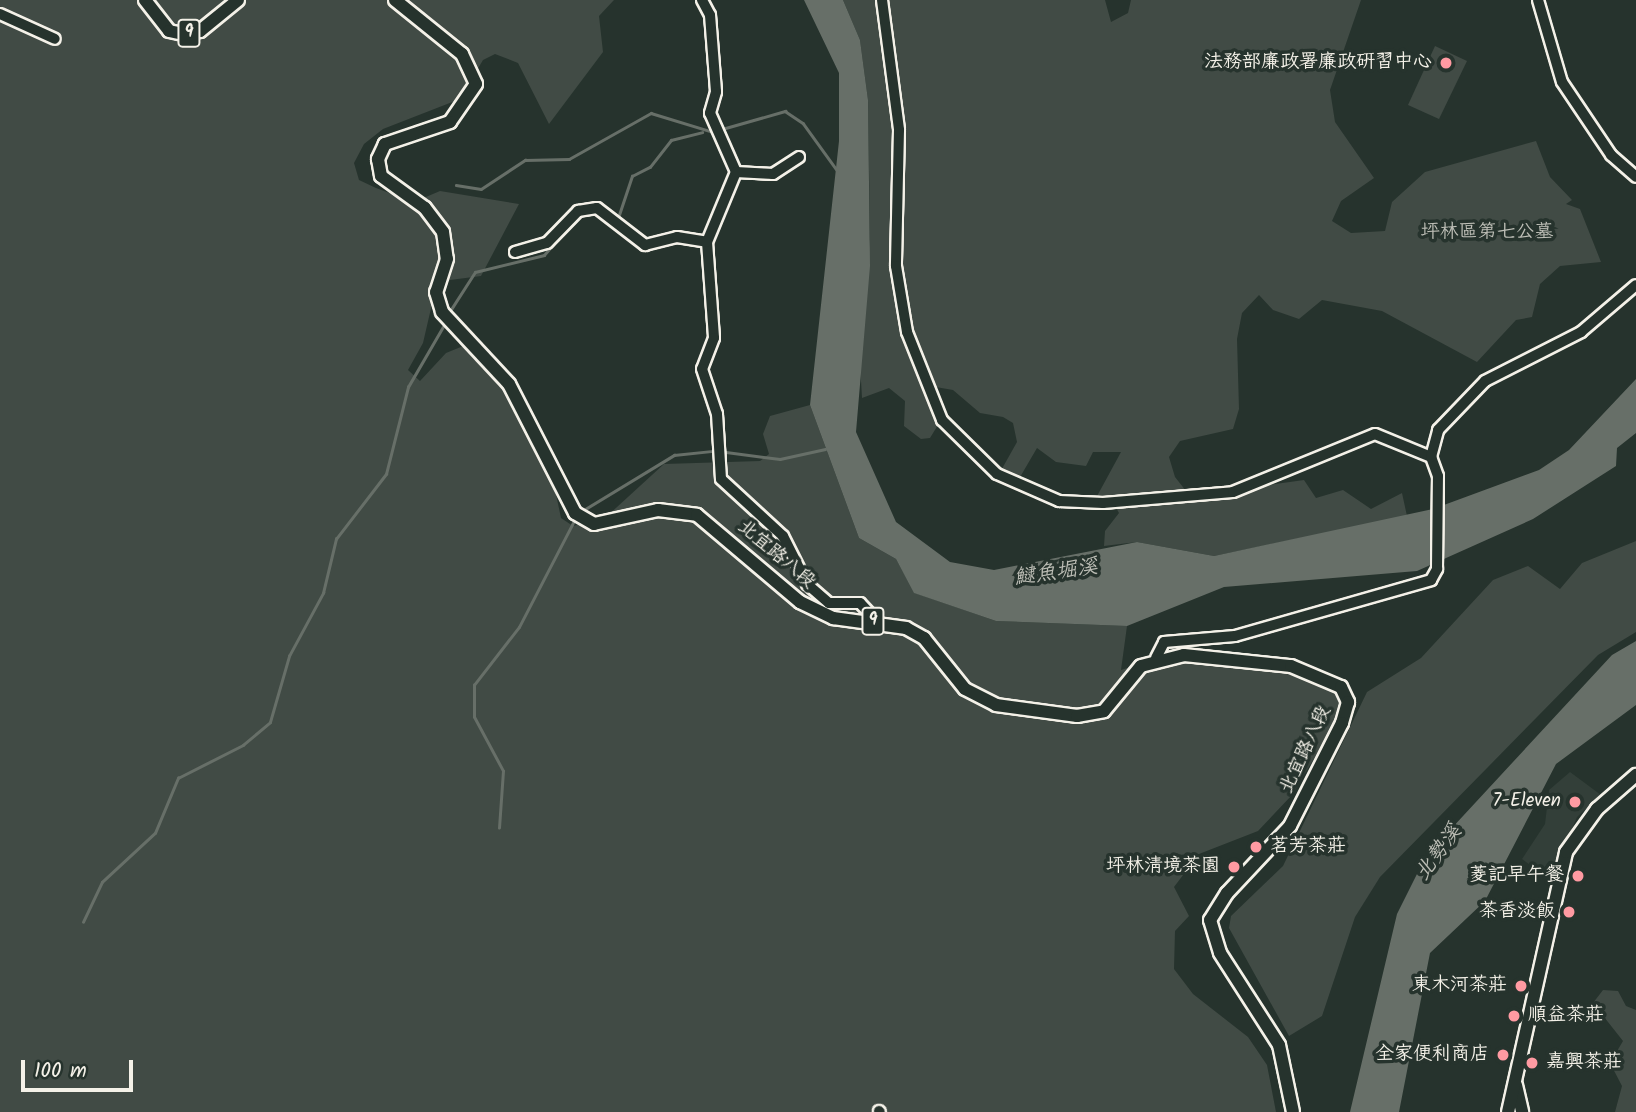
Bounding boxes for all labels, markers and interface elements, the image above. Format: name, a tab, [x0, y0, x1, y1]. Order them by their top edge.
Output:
road number: 9	[177, 18, 201, 48]
place label: 法務部廉政署廉政研習中心	[1204, 52, 1432, 74]
marker: 法務部廉政署廉政研習中心	[1438, 55, 1454, 71]
park label: 坪林區第七公墓	[1421, 222, 1553, 244]
street label: 北宜路八段	[732, 516, 820, 594]
water label: 𩻸魚堀溪	[1013, 555, 1099, 591]
road number: 9	[861, 606, 885, 636]
street label: 北宜路八段	[1276, 702, 1336, 798]
place label: 7-Eleven	[1493, 791, 1561, 813]
marker: 7-Eleven	[1567, 794, 1583, 810]
water label: 北勢溪	[1410, 820, 1468, 886]
place label: 茗芳茶莊	[1270, 836, 1346, 858]
marker: 茗芳茶莊	[1248, 839, 1264, 855]
place label: 坪林清境茶園	[1106, 856, 1220, 878]
marker: 坪林清境茶園	[1226, 859, 1242, 875]
place label: 菱記早午餐	[1469, 865, 1564, 887]
marker: 菱記早午餐	[1570, 868, 1586, 884]
place label: 茶香淡飯	[1479, 901, 1555, 923]
marker: 茶香淡飯	[1561, 904, 1577, 920]
place label: 東木河茶莊	[1412, 975, 1507, 997]
marker: 東木河茶莊	[1513, 978, 1529, 994]
place label: 順益茶莊	[1528, 1005, 1604, 1027]
marker: 順益茶莊	[1506, 1008, 1522, 1024]
place label: 全家便利商店	[1375, 1044, 1489, 1066]
scale bar	[24, 1046, 136, 1090]
marker: 全家便利商店	[1495, 1047, 1511, 1063]
place label: 嘉興茶莊	[1546, 1052, 1622, 1074]
text: 100 m	[34, 1055, 87, 1088]
marker: 嘉興茶莊	[1524, 1055, 1540, 1071]

